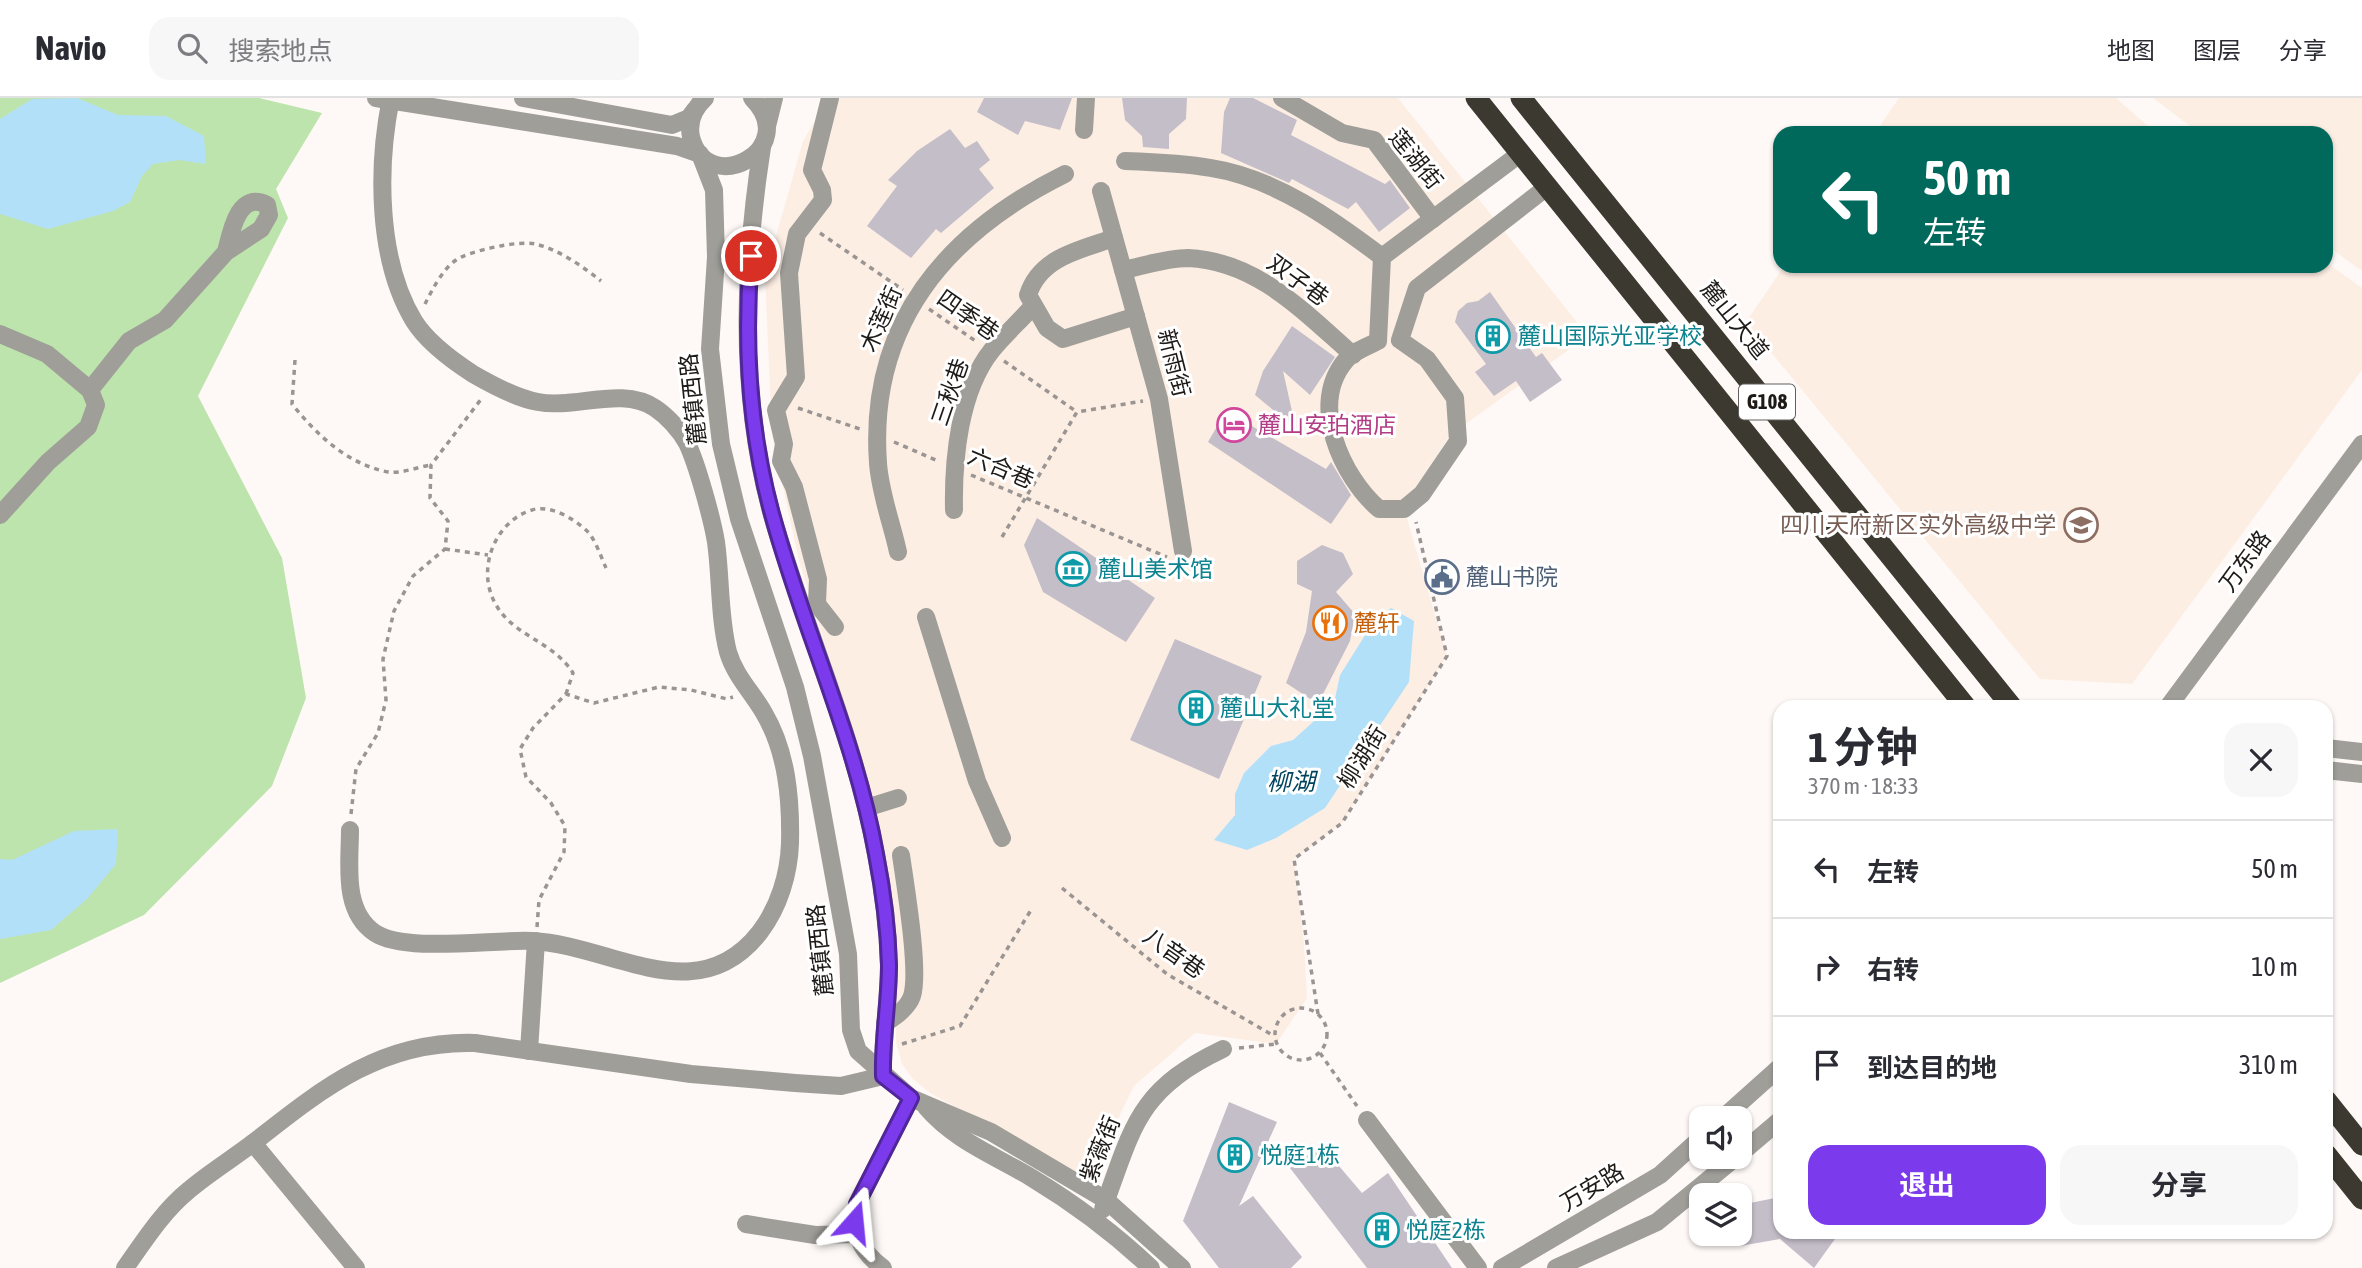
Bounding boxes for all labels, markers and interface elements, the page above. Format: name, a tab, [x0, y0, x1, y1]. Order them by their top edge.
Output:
search box	[149, 17, 639, 80]
text: Navio	[35, 29, 107, 67]
icon: search	[173, 29, 211, 67]
text: 搜索地点	[229, 36, 333, 66]
text: 地图	[2107, 37, 2155, 64]
text: 图层	[2193, 37, 2241, 64]
text: 分享	[2279, 37, 2327, 64]
street label: 莲湖街	[1384, 124, 1448, 194]
text: 50 m	[1923, 149, 2011, 205]
icon: left	[1808, 154, 1899, 245]
text: 左转	[1923, 214, 1987, 251]
pin	[721, 226, 781, 286]
icon: arrive	[732, 237, 770, 275]
street label: 双子巷	[1262, 249, 1334, 311]
street label: 麓山大道	[1696, 276, 1774, 364]
street label: 木莲街	[855, 282, 907, 356]
street label: 四季巷	[932, 285, 1004, 345]
building icon: 麓山国际光亚学校	[1474, 317, 1512, 355]
place label: 麓山国际光亚学校	[1518, 323, 1702, 349]
street label: 新雨街	[1153, 326, 1195, 400]
street label: 麓镇西路	[675, 352, 711, 446]
street label: 三秋巷	[926, 355, 974, 429]
road number: G108	[1739, 384, 1795, 420]
hotel icon: 麓山安珀酒店	[1215, 406, 1253, 444]
place label: 麓山安珀酒店	[1258, 412, 1396, 438]
street label: 六合巷	[964, 443, 1038, 493]
school or university icon: 四川天府新区实外高级中学	[2062, 506, 2100, 544]
place label: 四川天府新区实外高级中学	[1780, 512, 2056, 538]
street label: 万东路	[2214, 525, 2276, 597]
museum icon: 麓山美术馆	[1054, 550, 1092, 588]
place label: 麓山美术馆	[1098, 556, 1213, 582]
public building icon: 麓山书院	[1423, 558, 1461, 596]
place label: 麓山书院	[1466, 564, 1558, 590]
restaurant icon: 麓轩	[1311, 604, 1349, 642]
place label: 麓轩	[1354, 610, 1400, 636]
building icon: 麓山大礼堂	[1177, 689, 1215, 727]
place label: 麓山大礼堂	[1220, 695, 1335, 721]
street label: 柳湖街	[1333, 721, 1391, 793]
text: 1 分钟	[1808, 723, 1918, 771]
button: close	[2224, 723, 2298, 797]
water label: 柳湖	[1267, 768, 1319, 795]
text: 370 m · 18:33	[1808, 773, 1919, 799]
icon: left	[1808, 850, 1846, 888]
text: 50 m	[2251, 854, 2298, 884]
text: 左转	[1867, 857, 1919, 887]
street label: 麓镇西路	[802, 903, 838, 997]
street label: 八音巷	[1138, 923, 1210, 983]
icon: right	[1808, 948, 1846, 986]
text: 10 m	[2251, 952, 2298, 982]
text: 右转	[1867, 955, 1919, 985]
icon: arrive	[1808, 1046, 1846, 1084]
text: 310 m	[2239, 1050, 2298, 1080]
text: 到达目的地	[1867, 1053, 1997, 1083]
map controls	[1689, 1106, 1752, 1246]
button: sound	[1689, 1106, 1752, 1169]
street label: 紫薇街	[1075, 1112, 1125, 1186]
building icon: 悦庭1栋	[1216, 1136, 1254, 1174]
place label: 悦庭1栋	[1260, 1142, 1340, 1168]
button: 退出	[1808, 1145, 2046, 1225]
button: 分享	[2060, 1145, 2298, 1225]
street label: 万安路	[1556, 1158, 1628, 1216]
button: layers	[1689, 1183, 1752, 1246]
position arrow	[817, 1185, 891, 1259]
building icon: 悦庭2栋	[1363, 1211, 1401, 1249]
place label: 悦庭2栋	[1406, 1217, 1486, 1243]

